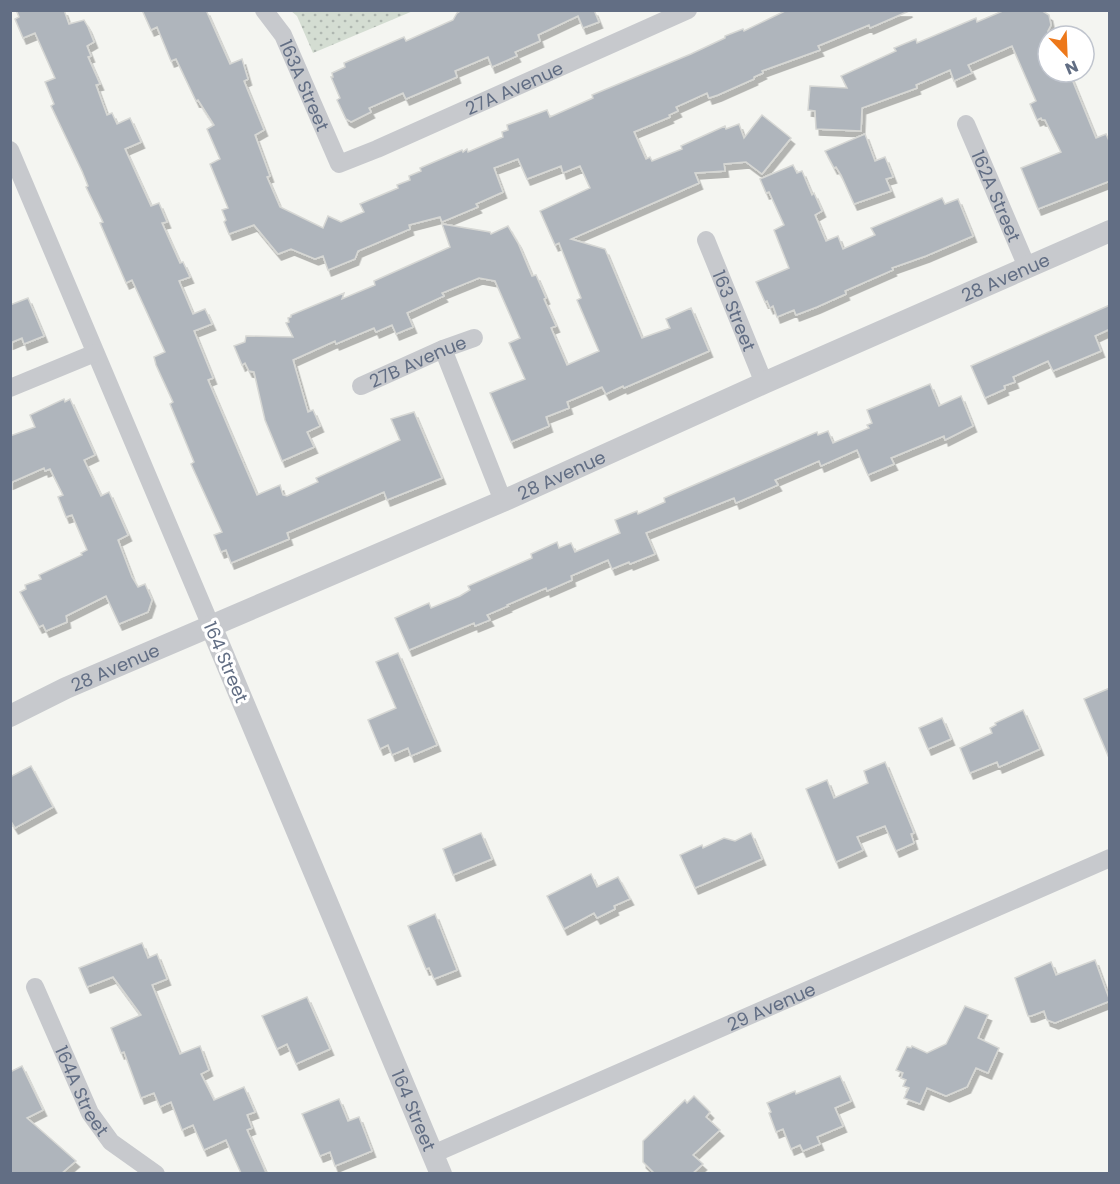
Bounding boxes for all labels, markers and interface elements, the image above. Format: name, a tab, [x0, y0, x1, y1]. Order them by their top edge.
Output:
north arrow	[1036, 24, 1096, 84]
street label: 163A Street	[274, 35, 336, 135]
text: N	[1062, 54, 1082, 80]
street label: 27A Avenue	[461, 55, 567, 121]
street label: 162A Street	[966, 146, 1027, 245]
street label: 28 Avenue	[957, 247, 1054, 307]
street label: 163 Street	[707, 266, 762, 355]
street label: 27B Avenue	[365, 329, 470, 393]
street label: 28 Avenue	[513, 444, 609, 505]
street label: 164 Street	[198, 618, 254, 706]
street label: 28 Avenue	[67, 637, 163, 697]
street label: 29 Avenue	[723, 976, 819, 1036]
street label: 164A Street	[49, 1041, 115, 1141]
street label: 164 Street	[386, 1066, 442, 1155]

